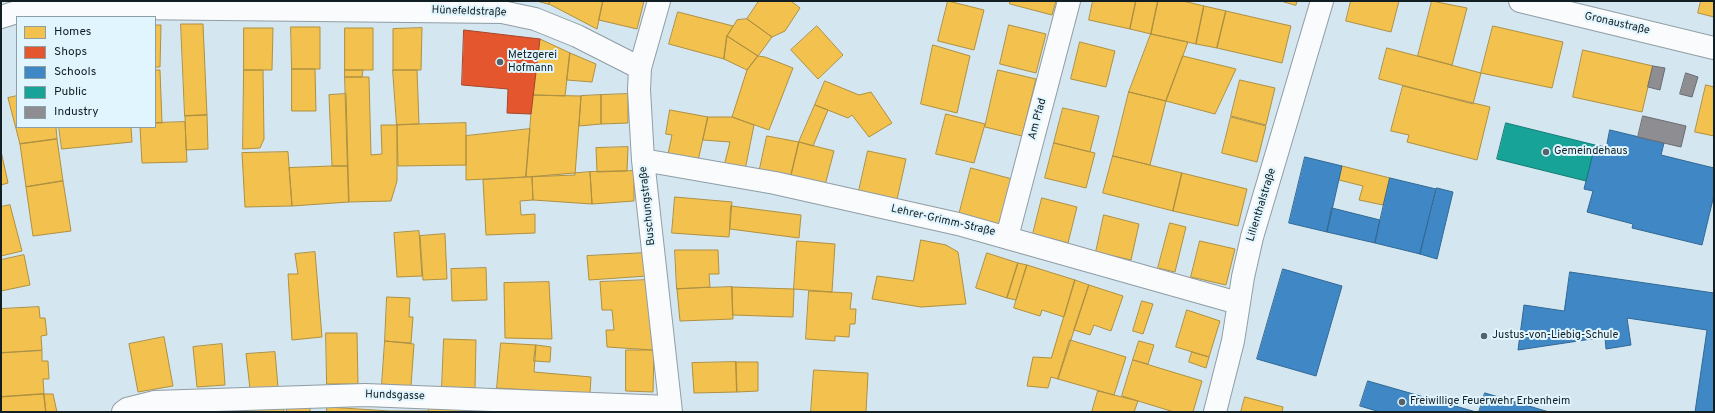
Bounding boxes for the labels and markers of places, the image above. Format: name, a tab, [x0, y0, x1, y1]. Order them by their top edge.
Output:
place label: Metzgerei Hofmann	[508, 49, 557, 75]
marker: Metzgerei Hofmann	[495, 57, 505, 67]
place label: Gemeindehaus	[1554, 145, 1628, 159]
marker: Gemeindehaus	[1541, 147, 1551, 157]
place label: Justus-von-Liebig-Schule	[1492, 329, 1618, 343]
marker: Justus-von-Liebig-Schule	[1479, 331, 1489, 341]
place label: Freiwillige Feuerwehr Erbenheim	[1410, 395, 1570, 409]
marker: Freiwillige Feuerwehr Erbenheim	[1397, 397, 1407, 407]

